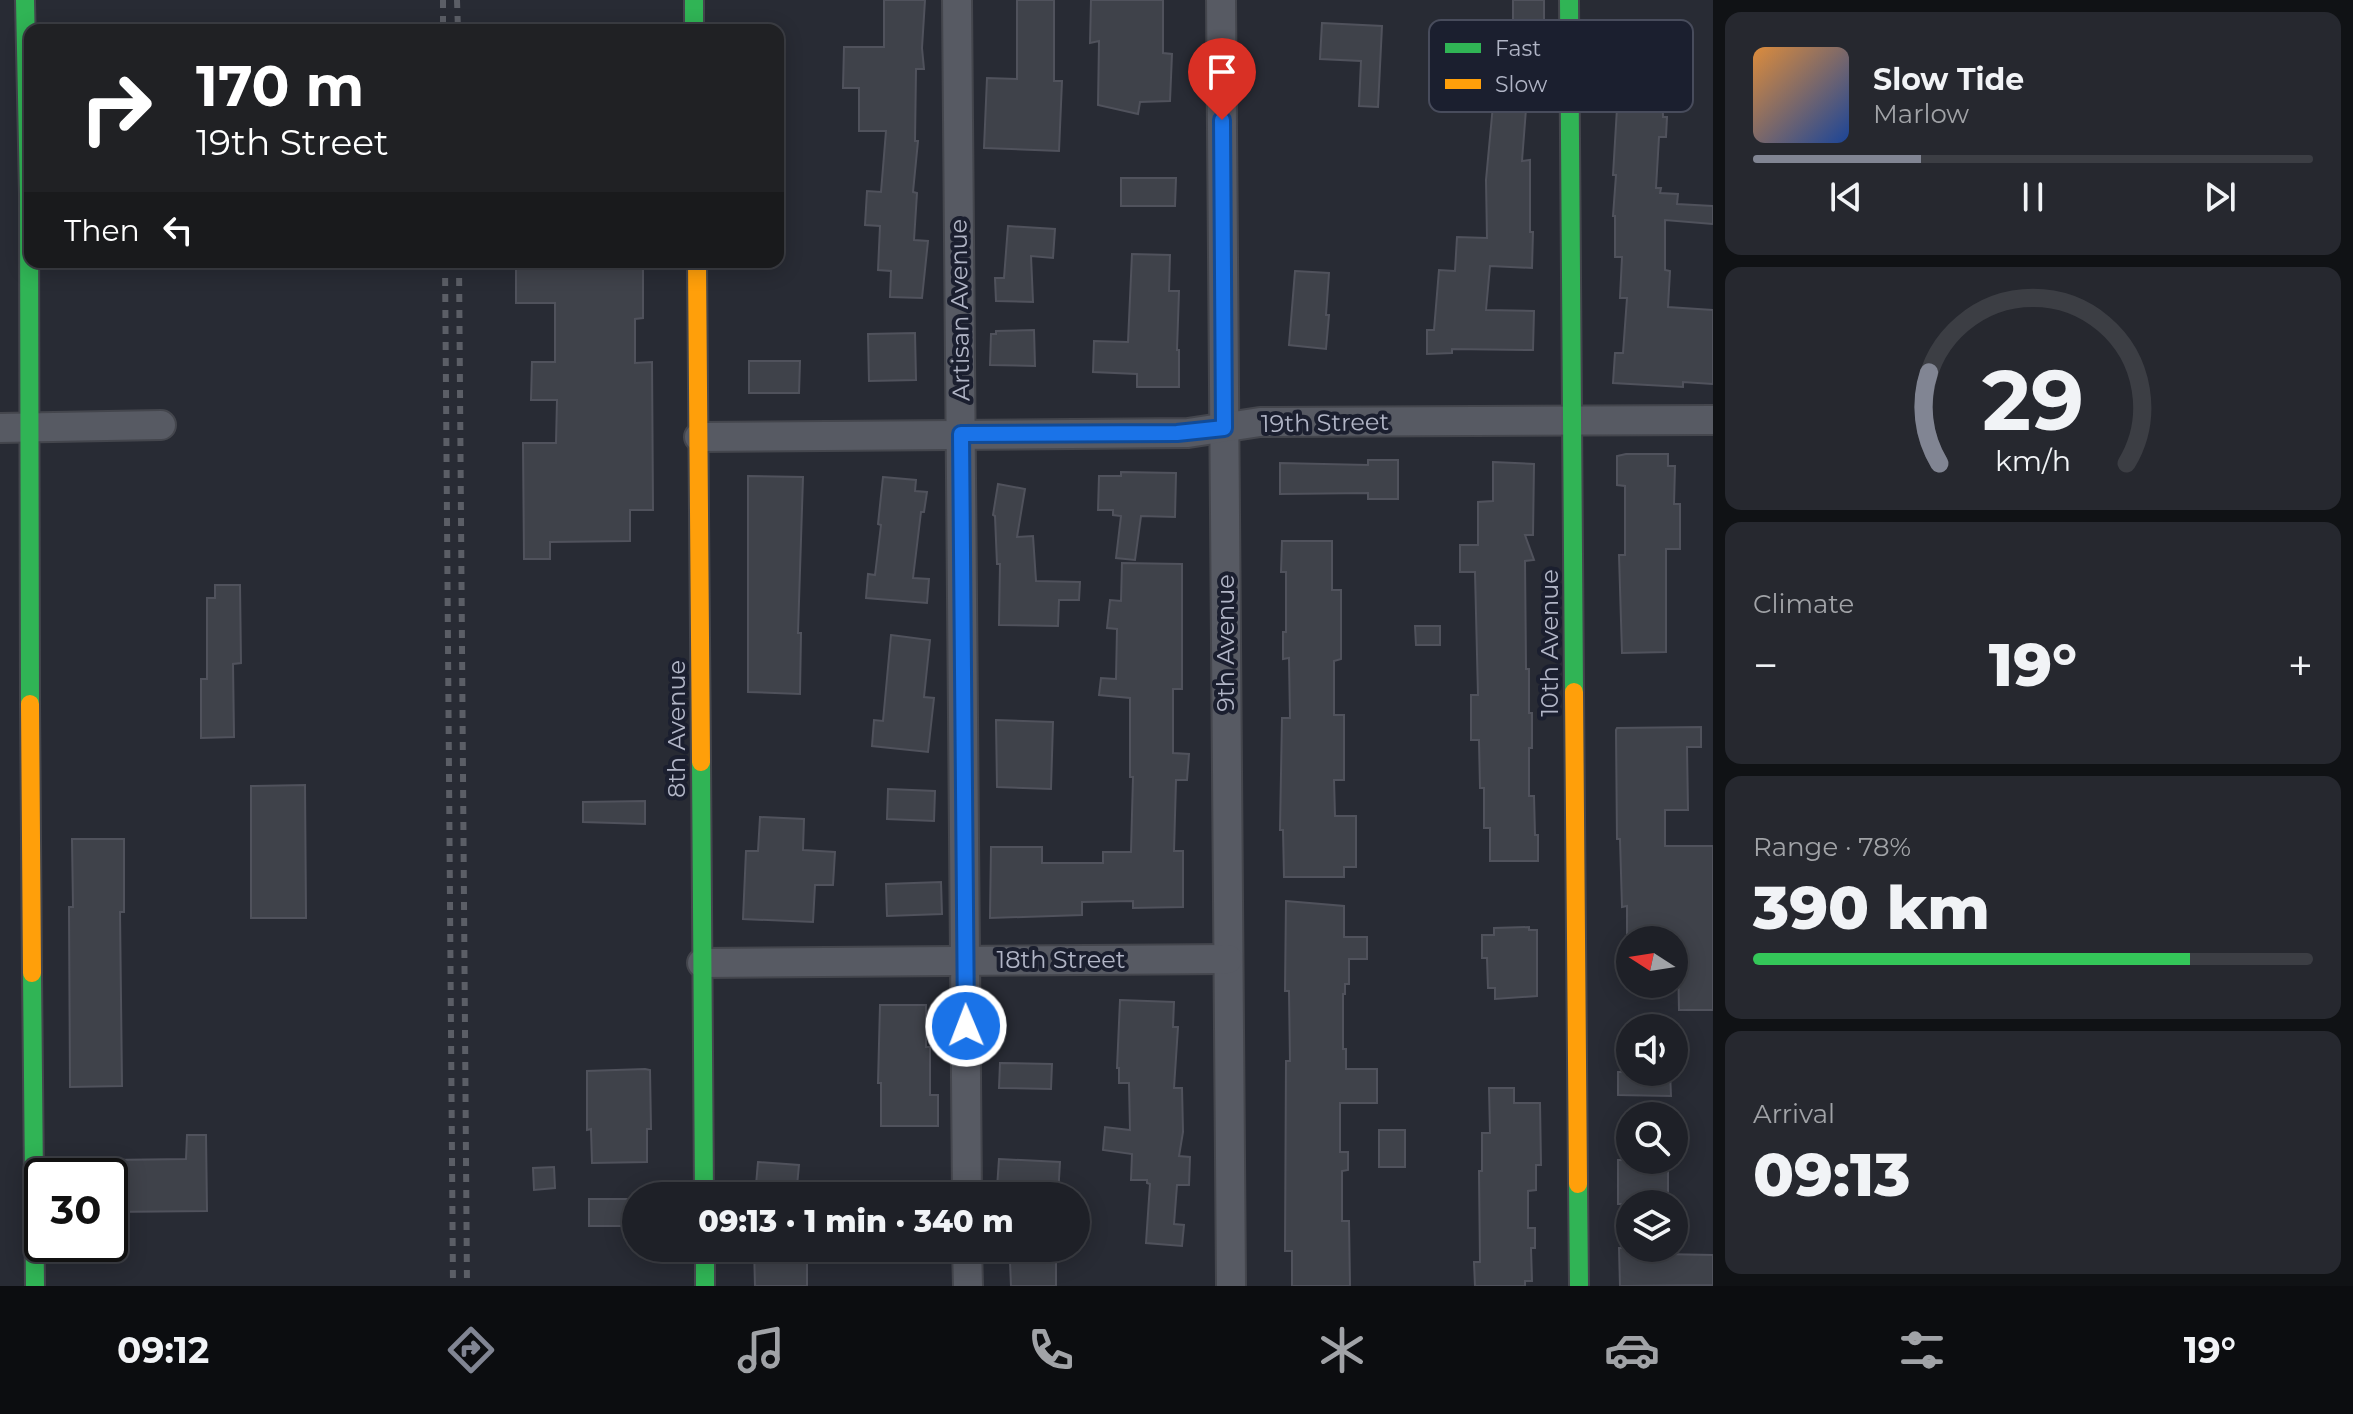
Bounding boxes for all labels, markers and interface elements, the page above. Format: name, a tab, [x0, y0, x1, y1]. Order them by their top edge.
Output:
legend	[1429, 20, 1693, 112]
text: Fast	[1495, 35, 1541, 62]
pin	[1188, 38, 1256, 120]
icon: arrive	[1200, 50, 1244, 94]
text: 170 m	[196, 52, 364, 120]
icon: right	[64, 56, 168, 160]
text: Slow Tide	[1873, 61, 2024, 98]
text: Slow	[1495, 71, 1548, 98]
text: Marlow	[1873, 98, 1969, 130]
text: 19th Street	[196, 120, 389, 164]
icon: previous	[1824, 175, 1868, 219]
icon: pause	[2011, 175, 2055, 219]
icon: next	[2198, 175, 2242, 219]
icon: left	[156, 208, 200, 252]
text: Then	[64, 212, 140, 249]
street label: Artisan Avenue	[943, 219, 976, 401]
text: 29	[1982, 349, 2084, 451]
street label: 19th Street	[1261, 407, 1390, 438]
text: km/h	[1995, 443, 2071, 478]
street label: 10th Avenue	[1535, 569, 1564, 717]
street label: 9th Avenue	[1211, 574, 1240, 712]
text: Climate	[1753, 588, 1854, 620]
text: 19°	[1989, 628, 2077, 701]
text: −	[1753, 638, 1778, 692]
text: +	[2288, 638, 2313, 692]
street label: 8th Avenue	[662, 660, 691, 798]
text: Range · 78%	[1753, 831, 1911, 863]
text: 390 km	[1753, 871, 1990, 944]
north arrow	[1616, 926, 1688, 998]
map controls	[1616, 926, 1688, 1262]
street label: 18th Street	[997, 945, 1126, 974]
position arrow	[924, 984, 1008, 1068]
button: sound	[1616, 1014, 1688, 1086]
text: Arrival	[1753, 1098, 1835, 1130]
button: search	[1616, 1102, 1688, 1174]
text: 09:13	[1753, 1138, 1911, 1211]
speed limit sign: 30	[24, 1158, 128, 1262]
button: layers	[1616, 1190, 1688, 1262]
text: 09:13 · 1 min · 340 m	[698, 1203, 1014, 1240]
icon: directions	[443, 1322, 499, 1378]
icon: music	[733, 1322, 789, 1378]
icon: phone	[1023, 1322, 1079, 1378]
icon: climate	[1314, 1322, 1370, 1378]
icon: car	[1604, 1322, 1660, 1378]
icon: filters	[1894, 1322, 1950, 1378]
text: 09:12	[117, 1328, 209, 1372]
text: 19°	[2184, 1328, 2236, 1372]

